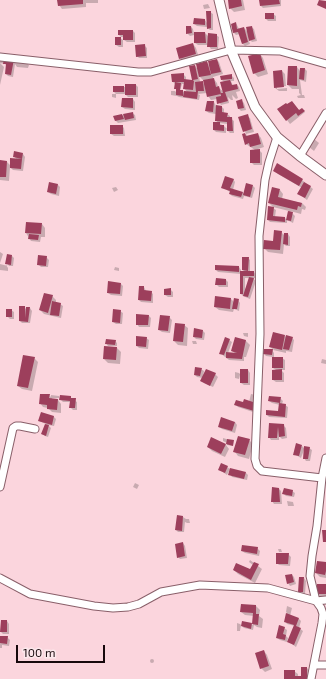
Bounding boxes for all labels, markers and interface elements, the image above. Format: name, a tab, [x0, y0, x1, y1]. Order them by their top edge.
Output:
scale bar	[18, 637, 107, 663]
text: 100 m	[23, 645, 55, 659]

